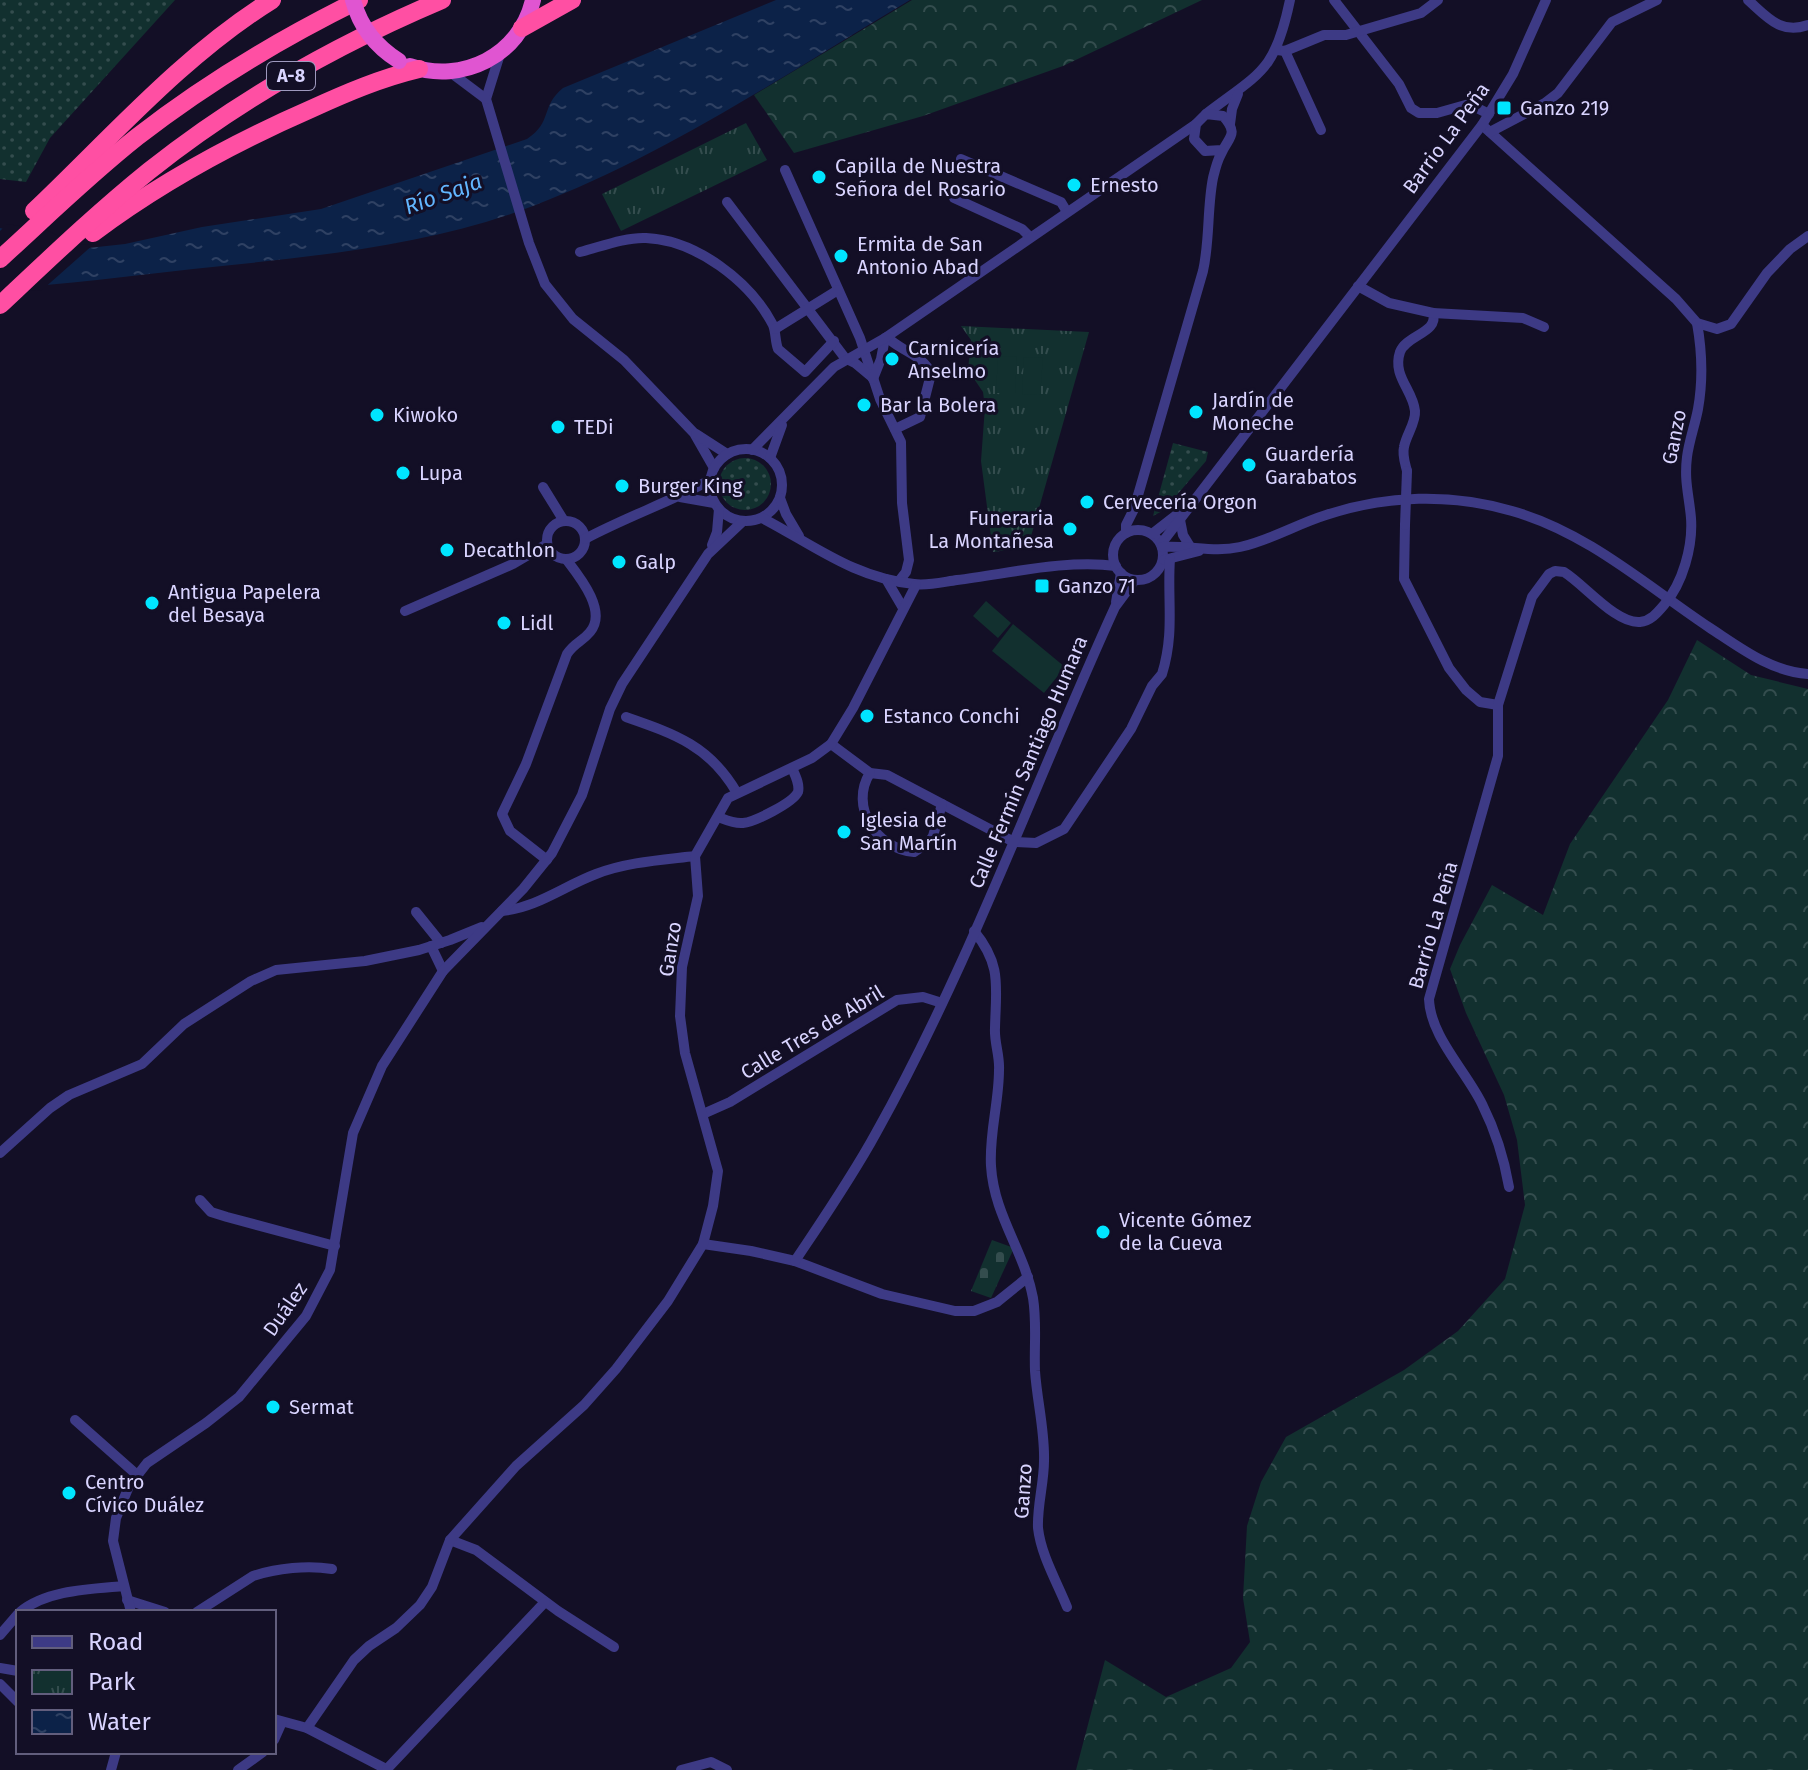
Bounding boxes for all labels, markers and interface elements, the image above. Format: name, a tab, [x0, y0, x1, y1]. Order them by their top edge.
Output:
road number: A-8	[267, 62, 315, 90]
street label: Barrio La Peña	[1398, 78, 1494, 198]
place label: Ganzo 219	[1520, 96, 1609, 120]
marker: Ganzo 219	[1495, 99, 1513, 117]
place label: Capilla de Nuestra Señora del Rosario	[835, 154, 1006, 201]
water label: Río Saja	[400, 168, 486, 220]
marker: Capilla de Nuestra Señora del Rosario	[810, 168, 828, 186]
place label: Ernesto	[1090, 173, 1159, 197]
marker: Ernesto	[1065, 176, 1083, 194]
place label: Ermita de San Antonio Abad	[857, 232, 983, 279]
marker: Ermita de San Antonio Abad	[832, 247, 850, 265]
place label: Carnicería Anselmo	[908, 336, 999, 383]
marker: Carnicería Anselmo	[883, 350, 901, 368]
place label: Jardín de Moneche	[1212, 388, 1294, 435]
place label: Bar la Bolera	[880, 393, 996, 417]
marker: Bar la Bolera	[855, 396, 873, 414]
place label: Kiwoko	[393, 403, 458, 427]
marker: Jardín de Moneche	[1187, 403, 1205, 421]
marker: Kiwoko	[368, 406, 386, 424]
street label: Ganzo	[1657, 407, 1691, 467]
place label: TEDi	[574, 415, 614, 439]
marker: TEDi	[549, 418, 567, 436]
place label: Guardería Garabatos	[1265, 442, 1357, 489]
marker: Guardería Garabatos	[1240, 456, 1258, 474]
place label: Lupa	[419, 461, 463, 485]
marker: Lupa	[394, 464, 412, 482]
place label: Burger King	[638, 474, 743, 498]
marker: Burger King	[613, 477, 631, 495]
place label: Cervecería Orgon	[1103, 490, 1257, 514]
marker: Cervecería Orgon	[1078, 493, 1096, 511]
place label: Funeraria La Montañesa	[929, 506, 1054, 553]
marker: Funeraria La Montañesa	[1061, 520, 1079, 538]
place label: Decathlon	[463, 538, 555, 562]
marker: Decathlon	[438, 541, 456, 559]
place label: Galp	[635, 550, 676, 574]
marker: Galp	[610, 553, 628, 571]
place label: Ganzo 71	[1058, 574, 1136, 598]
marker: Ganzo 71	[1033, 577, 1051, 595]
place label: Antigua Papelera del Besaya	[168, 580, 321, 627]
marker: Antigua Papelera del Besaya	[143, 594, 161, 612]
place label: Lidl	[520, 611, 554, 635]
marker: Lidl	[495, 614, 513, 632]
street label: Calle Fermín Santiago Humara	[964, 632, 1092, 892]
place label: Estanco Conchi	[883, 704, 1020, 728]
marker: Estanco Conchi	[858, 707, 876, 725]
place label: Iglesia de San Martín	[860, 808, 958, 855]
marker: Iglesia de San Martín	[835, 823, 853, 841]
street label: Barrio La Peña	[1403, 858, 1463, 992]
street label: Ganzo	[654, 920, 686, 978]
street label: Calle Tres de Abril	[736, 980, 888, 1084]
place label: Vicente Gómez de la Cueva	[1119, 1208, 1252, 1255]
marker: Vicente Gómez de la Cueva	[1094, 1223, 1112, 1241]
street label: Duález	[258, 1277, 312, 1341]
place label: Sermat	[289, 1395, 355, 1419]
marker: Sermat	[264, 1398, 282, 1416]
street label: Ganzo	[1009, 1462, 1037, 1520]
place label: Centro Cívico Duález	[85, 1470, 204, 1517]
marker: Centro Cívico Duález	[60, 1484, 78, 1502]
legend	[16, 1610, 276, 1754]
text: Road	[88, 1628, 143, 1656]
text: Park	[88, 1668, 136, 1696]
text: Water	[88, 1708, 152, 1736]

